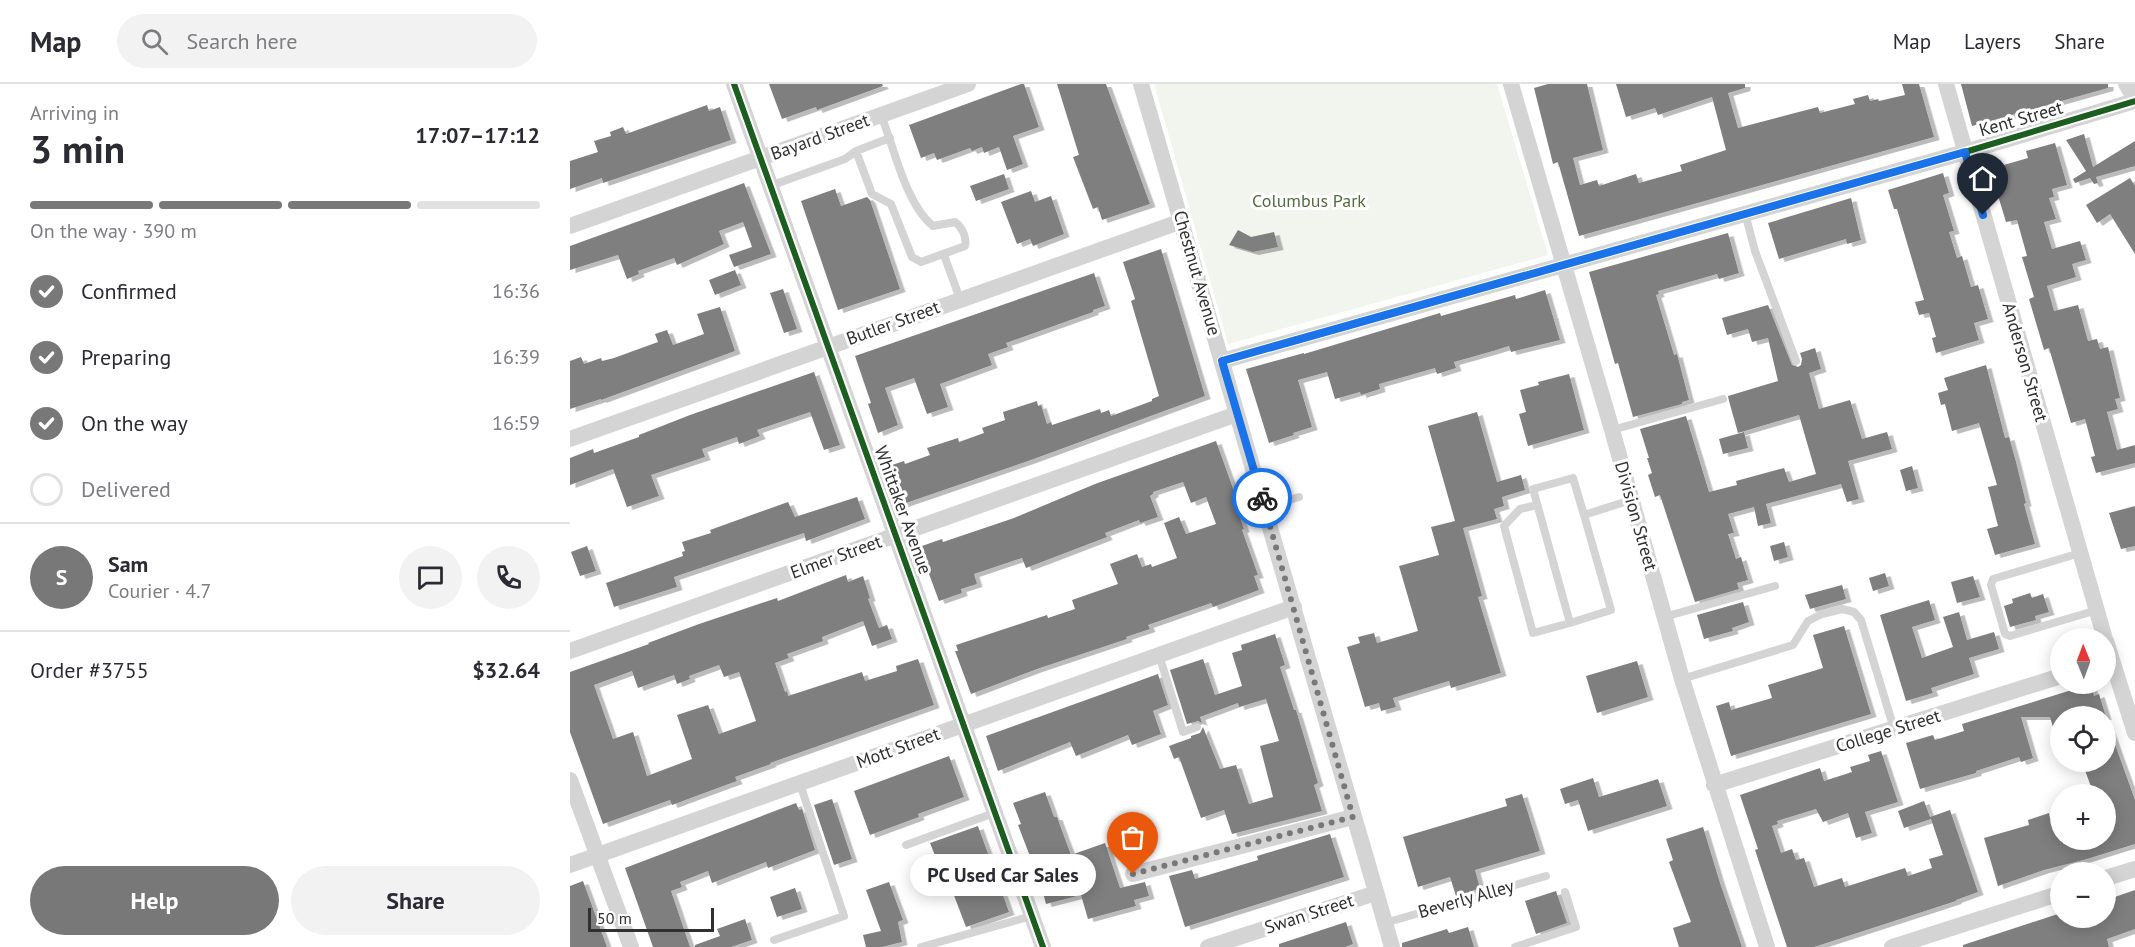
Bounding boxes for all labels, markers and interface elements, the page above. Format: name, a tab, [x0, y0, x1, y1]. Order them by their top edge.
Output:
search box	[117, 14, 537, 68]
text: Map	[30, 23, 81, 60]
icon: search	[138, 25, 171, 58]
text: Search here	[186, 27, 297, 55]
text: Map	[1893, 28, 1931, 55]
text: Layers	[1964, 28, 2021, 55]
text: Share	[2054, 28, 2105, 55]
street label: Kent Street	[1976, 96, 2065, 141]
text: Arriving in	[30, 100, 119, 126]
street label: Bayard Street	[767, 108, 872, 165]
text: 17:07–17:12	[415, 121, 540, 149]
text: 3 min	[30, 123, 125, 174]
pin	[1957, 153, 2008, 215]
icon: home	[1966, 162, 1999, 195]
park label: Columbus Park	[1252, 189, 1366, 212]
street label: Chestnut Avenue	[1169, 208, 1226, 338]
text: On the way · 390 m	[30, 218, 197, 244]
icon: check	[30, 275, 63, 308]
text: Confirmed	[81, 277, 177, 305]
text: 16:36	[492, 278, 540, 304]
street label: Butler Street	[843, 295, 943, 350]
street label: Anderson Street	[1997, 299, 2054, 424]
icon: check	[30, 341, 63, 374]
text: Preparing	[81, 343, 171, 371]
text: 16:39	[492, 344, 540, 370]
icon: check	[30, 407, 63, 440]
text: On the way	[81, 409, 188, 437]
text: 16:59	[492, 410, 540, 436]
street label: Whittaker Avenue	[870, 443, 937, 577]
street label: Division Street	[1610, 458, 1663, 573]
courier	[1232, 468, 1292, 528]
text: Delivered	[81, 475, 171, 503]
icon: bike	[1246, 482, 1279, 515]
street label: Elmer Street	[787, 529, 885, 584]
button: chat	[399, 546, 462, 609]
button: phone	[477, 546, 540, 609]
text: Sam	[108, 550, 148, 578]
text: S	[56, 563, 67, 591]
text: Courier · 4.7	[108, 578, 211, 604]
north arrow	[2050, 628, 2116, 694]
map controls	[2050, 628, 2116, 928]
text: Order #3755	[30, 656, 149, 684]
text: $32.64	[472, 656, 540, 684]
street label: College Street	[1833, 704, 1943, 757]
button: locate	[2050, 706, 2116, 772]
street label: Mott Street	[853, 722, 943, 773]
button: +	[2050, 784, 2116, 850]
pin	[1107, 812, 1158, 874]
icon: bag	[1116, 821, 1149, 854]
callout: PC Used Car Sales	[911, 853, 1097, 895]
text: PC Used Car Sales	[927, 862, 1079, 888]
button: −	[2050, 862, 2116, 928]
button: Help	[30, 866, 279, 935]
button: Share	[291, 866, 540, 935]
street label: Beverly Alley	[1415, 874, 1517, 923]
street label: Swan Street	[1261, 888, 1356, 939]
scale bar	[588, 905, 714, 932]
text: 50 m	[597, 908, 632, 928]

